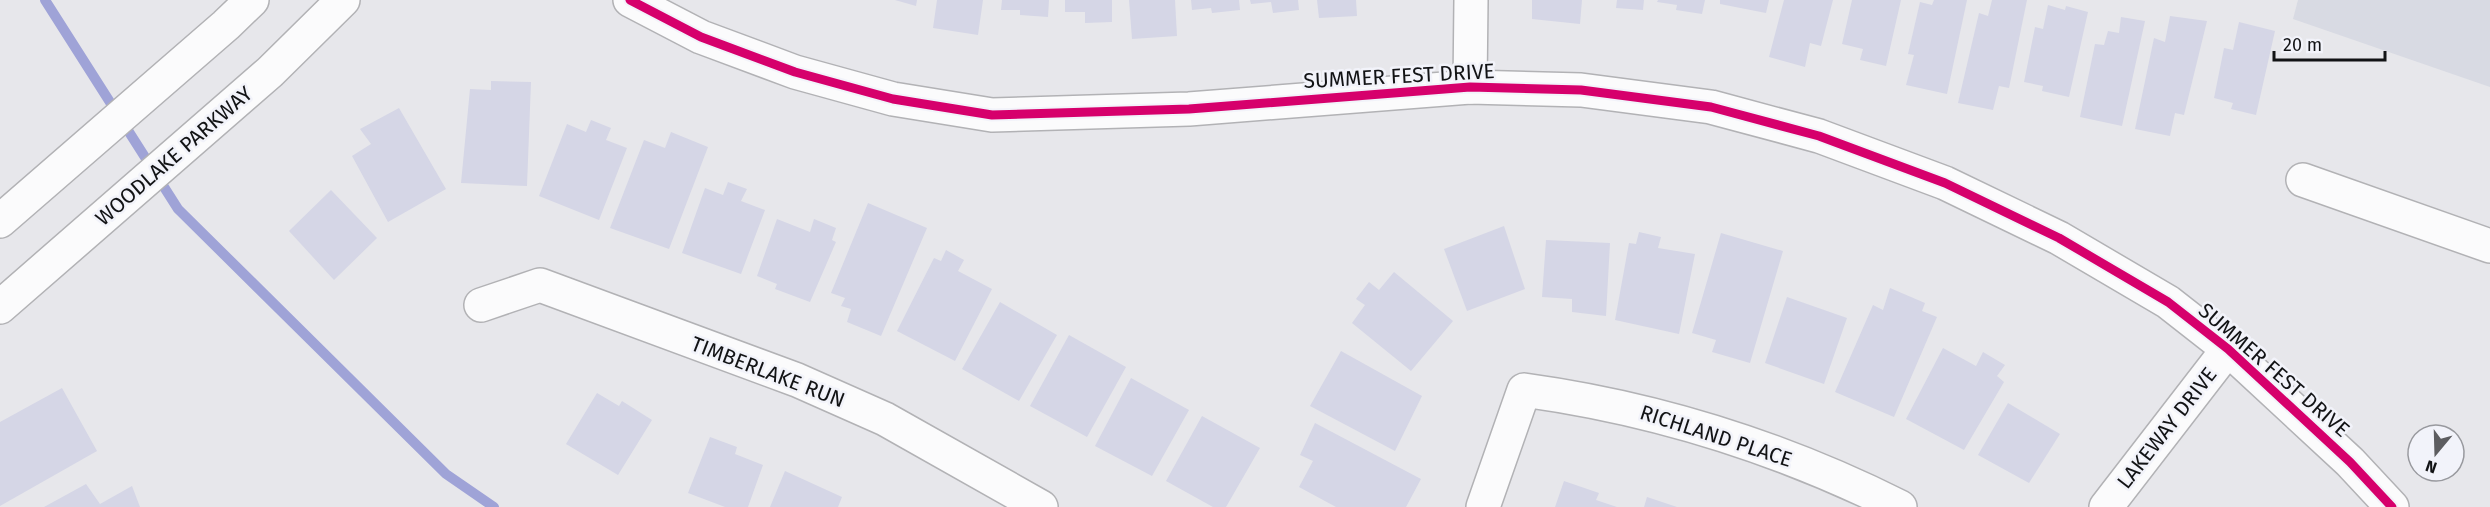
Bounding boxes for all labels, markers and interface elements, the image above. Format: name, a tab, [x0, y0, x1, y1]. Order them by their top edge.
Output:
scale bar	[2274, 24, 2385, 62]
text: 20 m	[2283, 34, 2322, 56]
street label: SUMMER FEST DRIVE	[1303, 58, 1495, 94]
street label: WOODLAKE PARKWAY	[90, 80, 258, 231]
street label: SUMMER FEST DRIVE	[2193, 297, 2355, 443]
street label: TIMBERLAKE RUN	[687, 331, 849, 413]
street label: LAKEWAY DRIVE	[2112, 362, 2222, 494]
street label: RICHLAND PLACE	[1637, 399, 1795, 473]
north arrow	[2406, 423, 2466, 483]
text: N	[2423, 456, 2439, 477]

